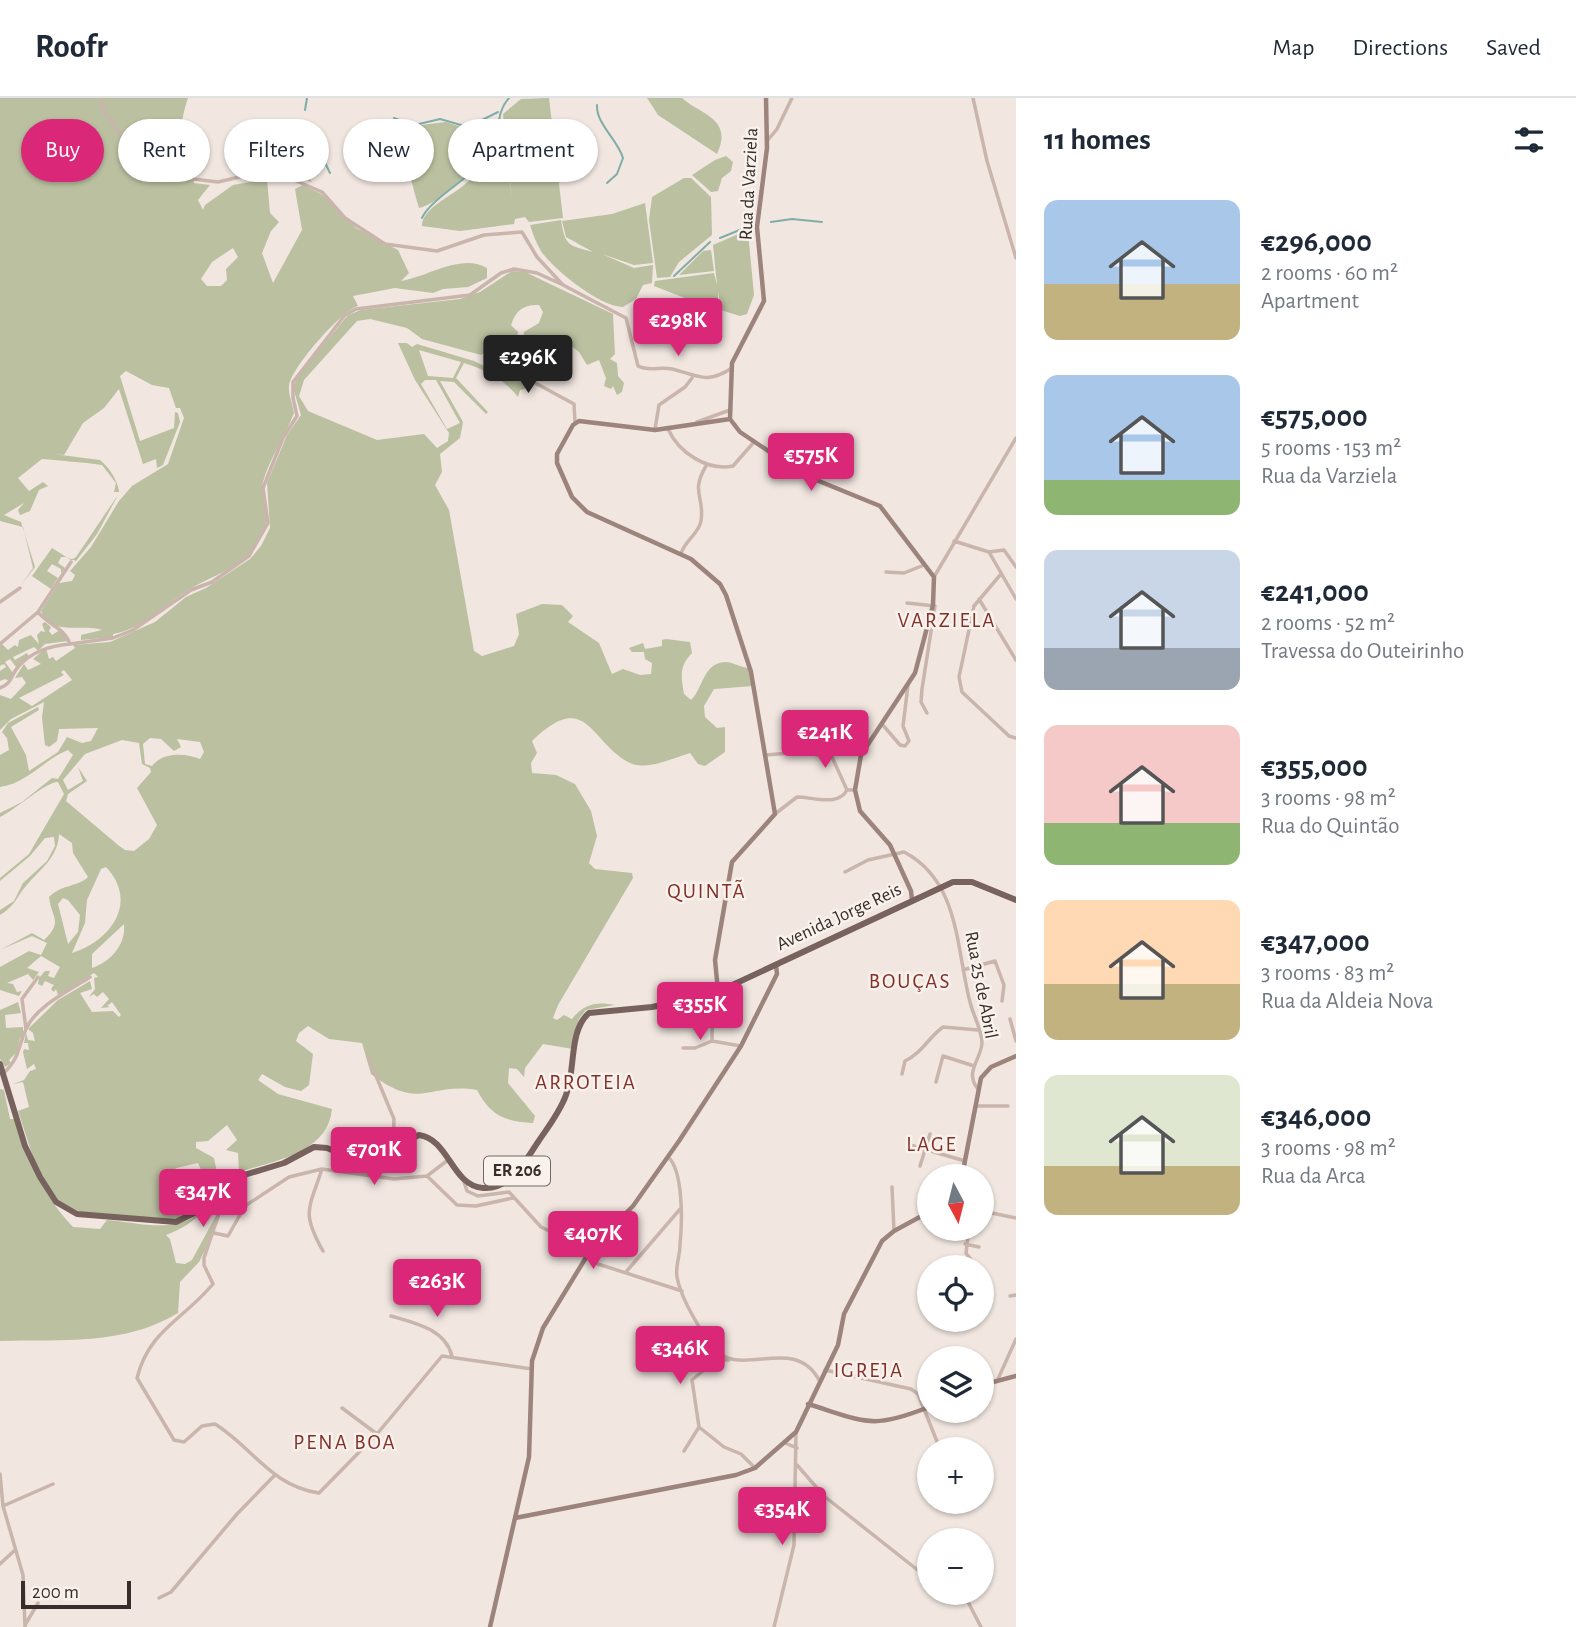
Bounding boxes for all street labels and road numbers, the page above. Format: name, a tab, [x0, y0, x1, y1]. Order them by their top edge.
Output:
street label: Rua da Varziela	[737, 127, 761, 241]
street label: Avenida Jorge Reis	[774, 880, 904, 954]
street label: Rua 25 de Abril	[961, 930, 1001, 1040]
road number: ER 206	[484, 1156, 550, 1186]

